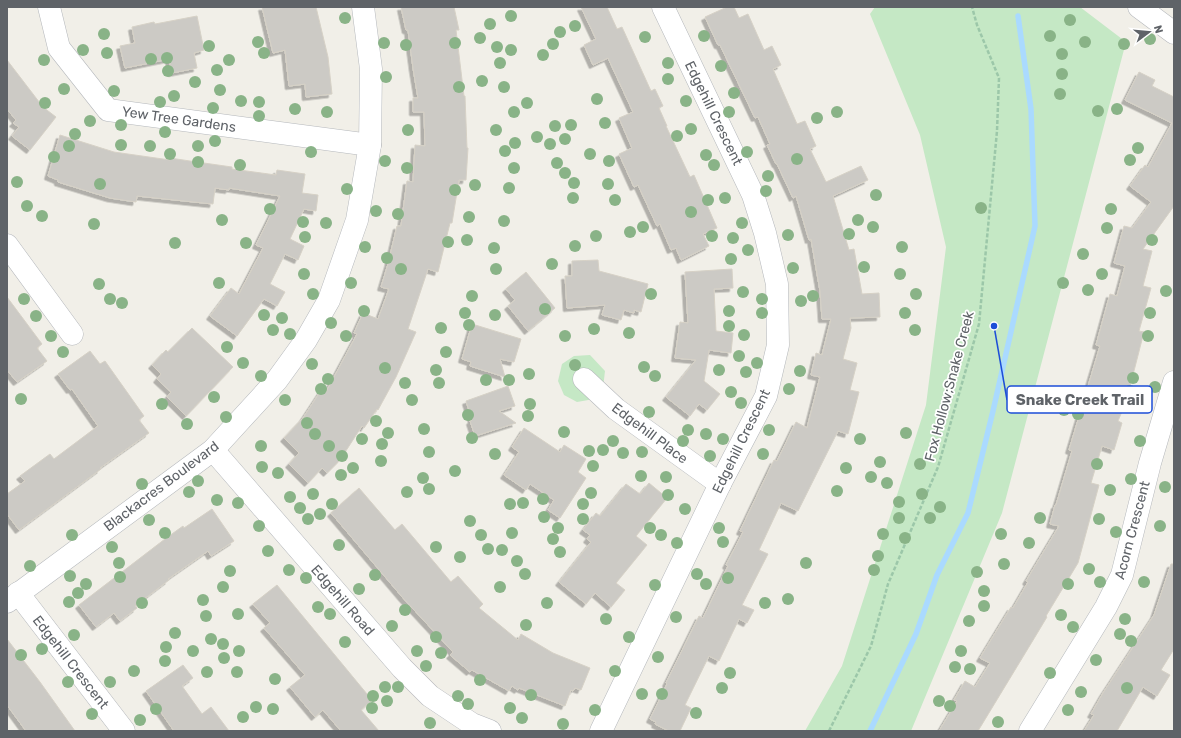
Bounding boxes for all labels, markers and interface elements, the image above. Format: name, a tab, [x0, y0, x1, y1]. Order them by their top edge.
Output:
north arrow	[1129, 12, 1169, 52]
text: N	[1151, 24, 1165, 35]
street label: Edgehill Crescent	[681, 58, 746, 169]
street label: Yew Tree Gardens	[121, 103, 237, 136]
street label: Fox Hollow;Snake Creek	[921, 308, 978, 463]
street label: Edgehill Crescent	[709, 386, 774, 496]
callout: Snake Creek Trail	[1007, 386, 1152, 413]
text: Snake Creek Trail	[1016, 391, 1144, 409]
street label: Edgehill Place	[608, 399, 691, 468]
street label: Blackacres Boulevard	[100, 438, 222, 535]
street label: Acorn Crescent	[1111, 479, 1154, 581]
street label: Edgehill Road	[307, 561, 378, 639]
street label: Edgehill Crescent	[29, 612, 113, 713]

